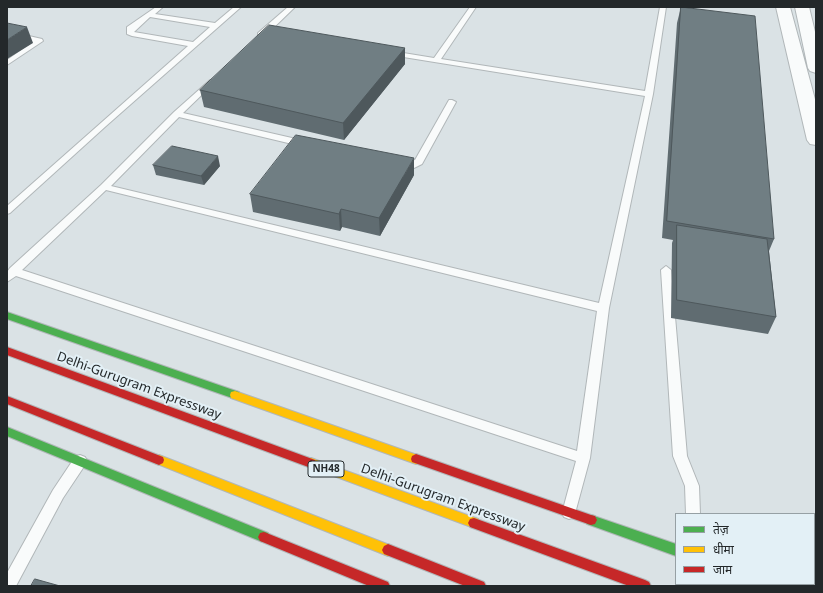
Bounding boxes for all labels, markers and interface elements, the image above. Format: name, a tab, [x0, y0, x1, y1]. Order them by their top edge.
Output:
street label: Delhi-Gurugram Expressway	[55, 349, 223, 423]
road number: NH48	[308, 461, 344, 477]
street label: Delhi-Gurugram Expressway	[359, 461, 527, 535]
legend	[675, 513, 815, 585]
text: तेज़	[713, 521, 729, 538]
text: धीमा	[713, 541, 734, 558]
text: जाम	[713, 561, 732, 578]

